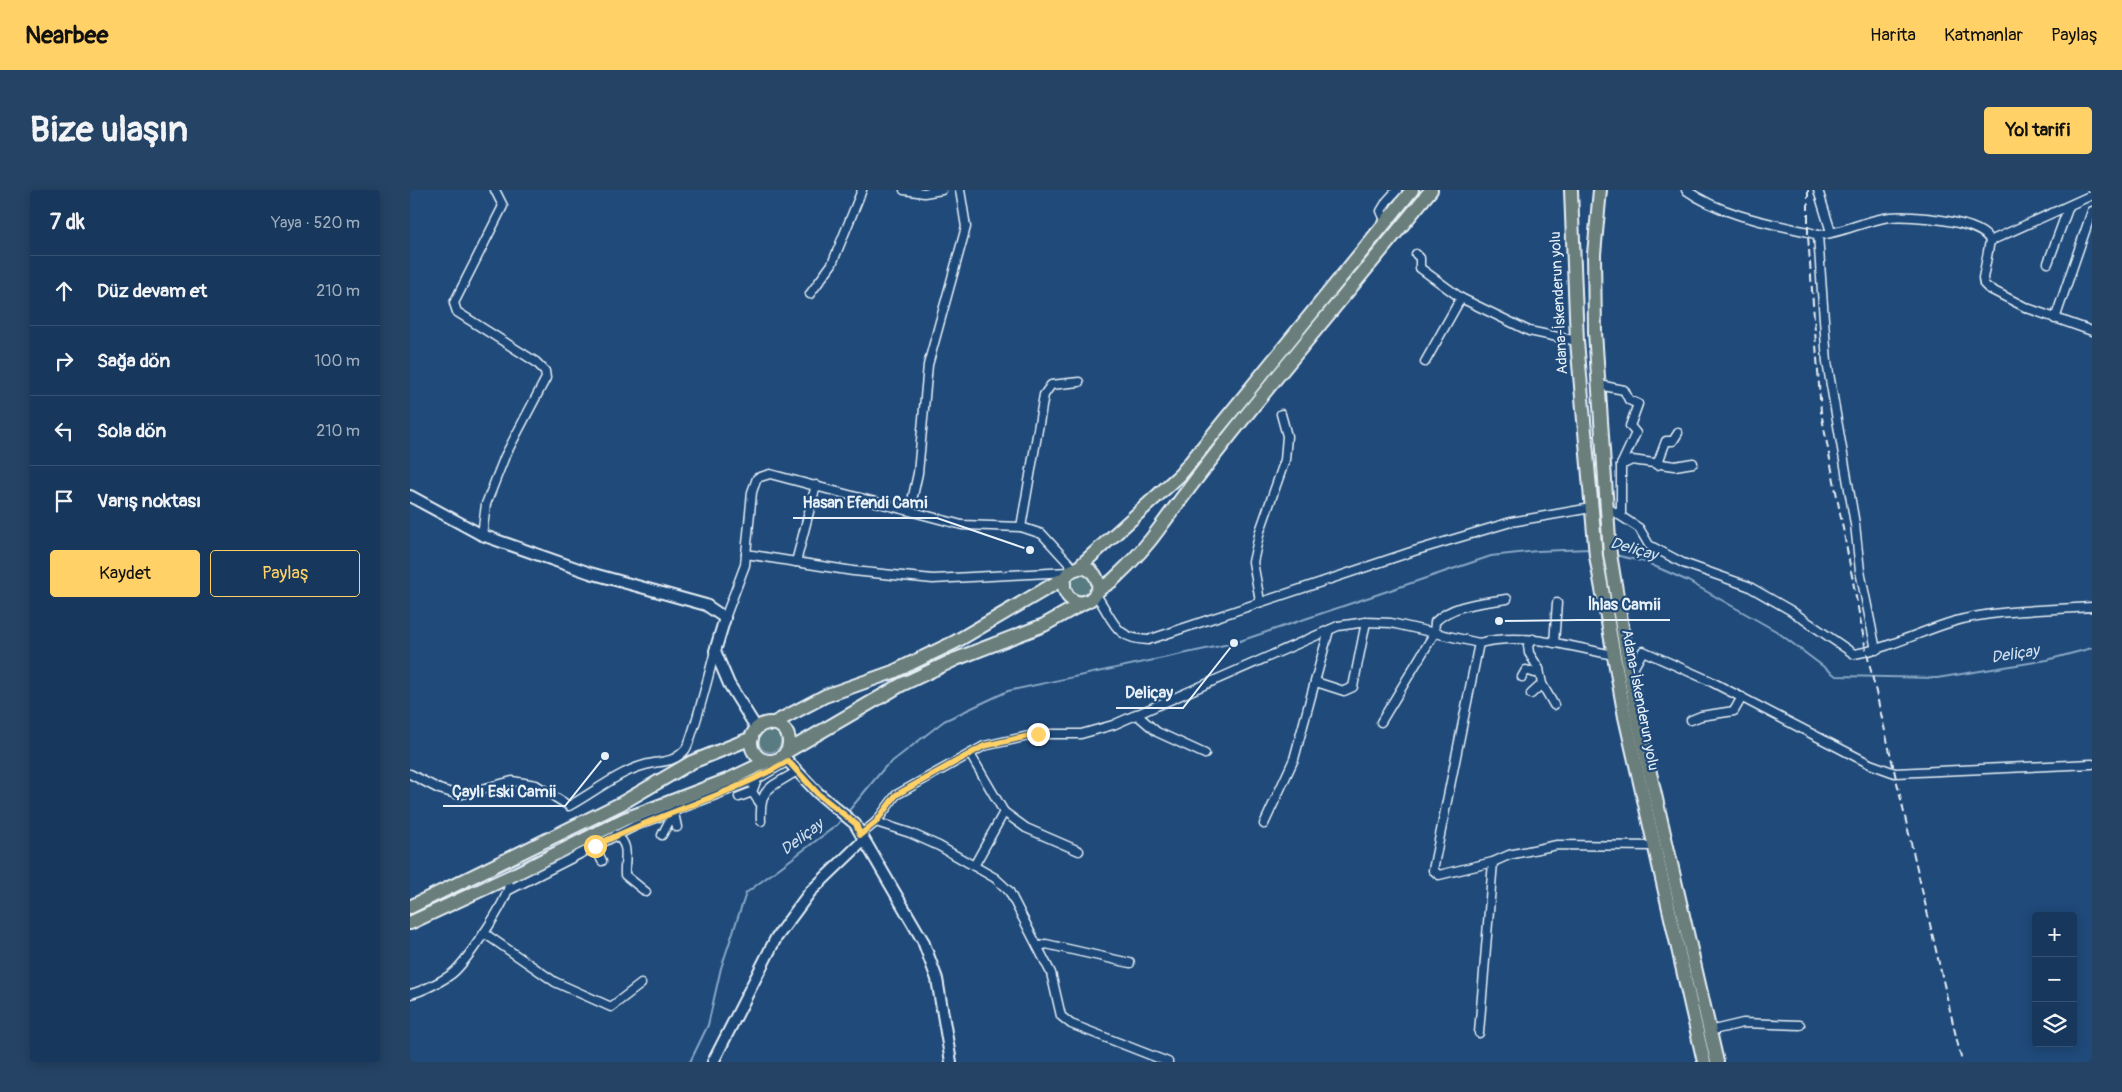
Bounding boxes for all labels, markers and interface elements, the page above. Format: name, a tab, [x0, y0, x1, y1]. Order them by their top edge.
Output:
text: Nearbee	[25, 21, 108, 50]
text: Harita	[1870, 24, 1916, 47]
text: Katmanlar	[1944, 24, 2023, 47]
text: Paylaş	[2051, 24, 2097, 47]
button: Yol tarifi	[1984, 107, 2092, 154]
text: Bize ulaşın	[30, 108, 188, 152]
text: 7 dk	[50, 209, 85, 236]
text: Yaya · 520 m	[271, 213, 360, 233]
street label: Adana-İskenderun yolu	[1546, 231, 1572, 375]
icon: ahead	[50, 277, 78, 305]
text: Düz devam et	[97, 279, 207, 303]
text: 210 m	[316, 281, 360, 301]
icon: right	[50, 347, 78, 375]
text: Sağa dön	[97, 349, 170, 373]
text: 100 m	[314, 351, 360, 371]
icon: left	[50, 417, 78, 445]
text: Sola dön	[97, 419, 166, 443]
text: 210 m	[316, 421, 360, 441]
icon: arrive	[50, 487, 78, 515]
callout: Hasan Efendi Cami	[793, 487, 937, 518]
text: Varış noktası	[97, 489, 201, 513]
text: Hasan Efendi Cami	[803, 493, 928, 513]
water label: Deliçay	[1608, 533, 1662, 566]
button: Kaydet	[50, 550, 200, 597]
button: Paylaş	[210, 550, 360, 597]
callout: İhlas Camii	[1579, 589, 1670, 620]
text: İhlas Camii	[1588, 595, 1661, 615]
street label: Adana-İskenderun yolu	[1617, 628, 1663, 772]
water label: Deliçay	[1990, 640, 2042, 668]
callout: Deliçay	[1116, 677, 1183, 708]
text: Deliçay	[1125, 683, 1173, 703]
route end	[1027, 723, 1050, 746]
callout: Çaylı Eski Camii	[443, 775, 565, 806]
text: Çaylı Eski Camii	[452, 782, 556, 802]
water label: Deliçay	[777, 813, 829, 859]
route start	[584, 835, 607, 858]
map controls	[2032, 912, 2077, 1047]
button: +	[2032, 912, 2077, 957]
button: −	[2032, 957, 2077, 1002]
button: layers	[2032, 1002, 2077, 1047]

